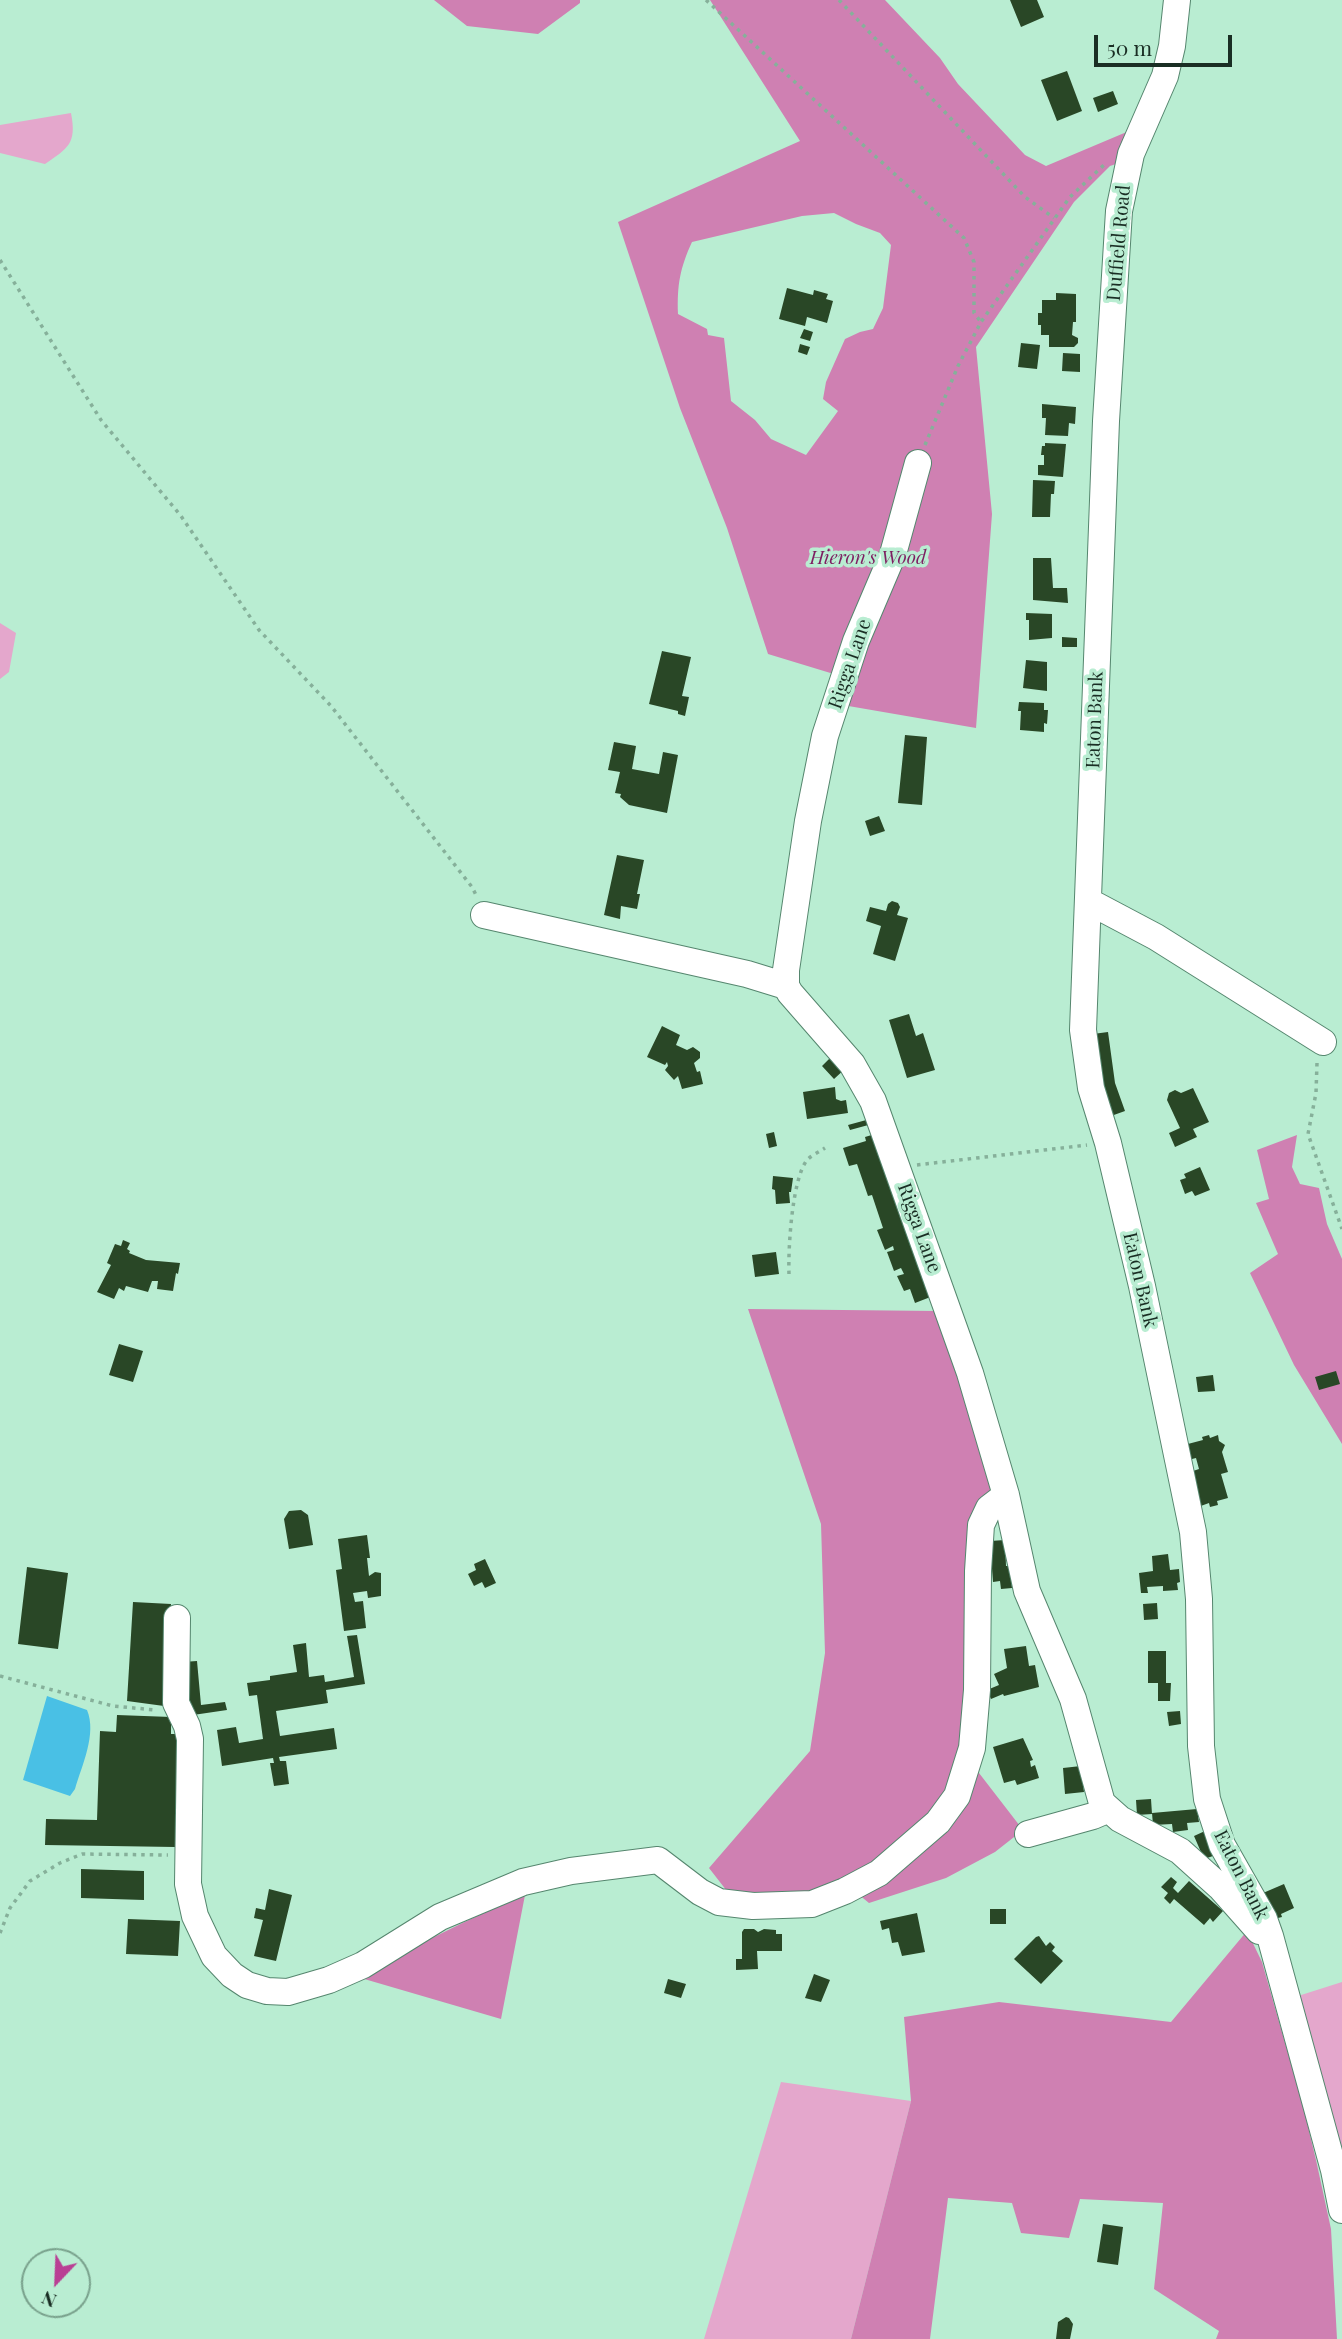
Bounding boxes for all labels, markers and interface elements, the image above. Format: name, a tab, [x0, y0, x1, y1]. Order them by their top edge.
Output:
scale bar	[1097, 21, 1235, 65]
text: 50 m	[1107, 33, 1152, 61]
street label: Duffield Road	[1103, 184, 1135, 302]
park label: Hieron's Wood	[810, 547, 926, 569]
street label: Rigga Lane	[824, 616, 876, 712]
street label: Eaton Bank	[1082, 671, 1108, 769]
street label: Rigga Lane	[892, 1180, 946, 1276]
street label: Eaton Bank	[1118, 1230, 1162, 1330]
street label: Eaton Bank	[1209, 1826, 1273, 1924]
north arrow	[21, 2248, 91, 2318]
text: N	[37, 2286, 60, 2315]

